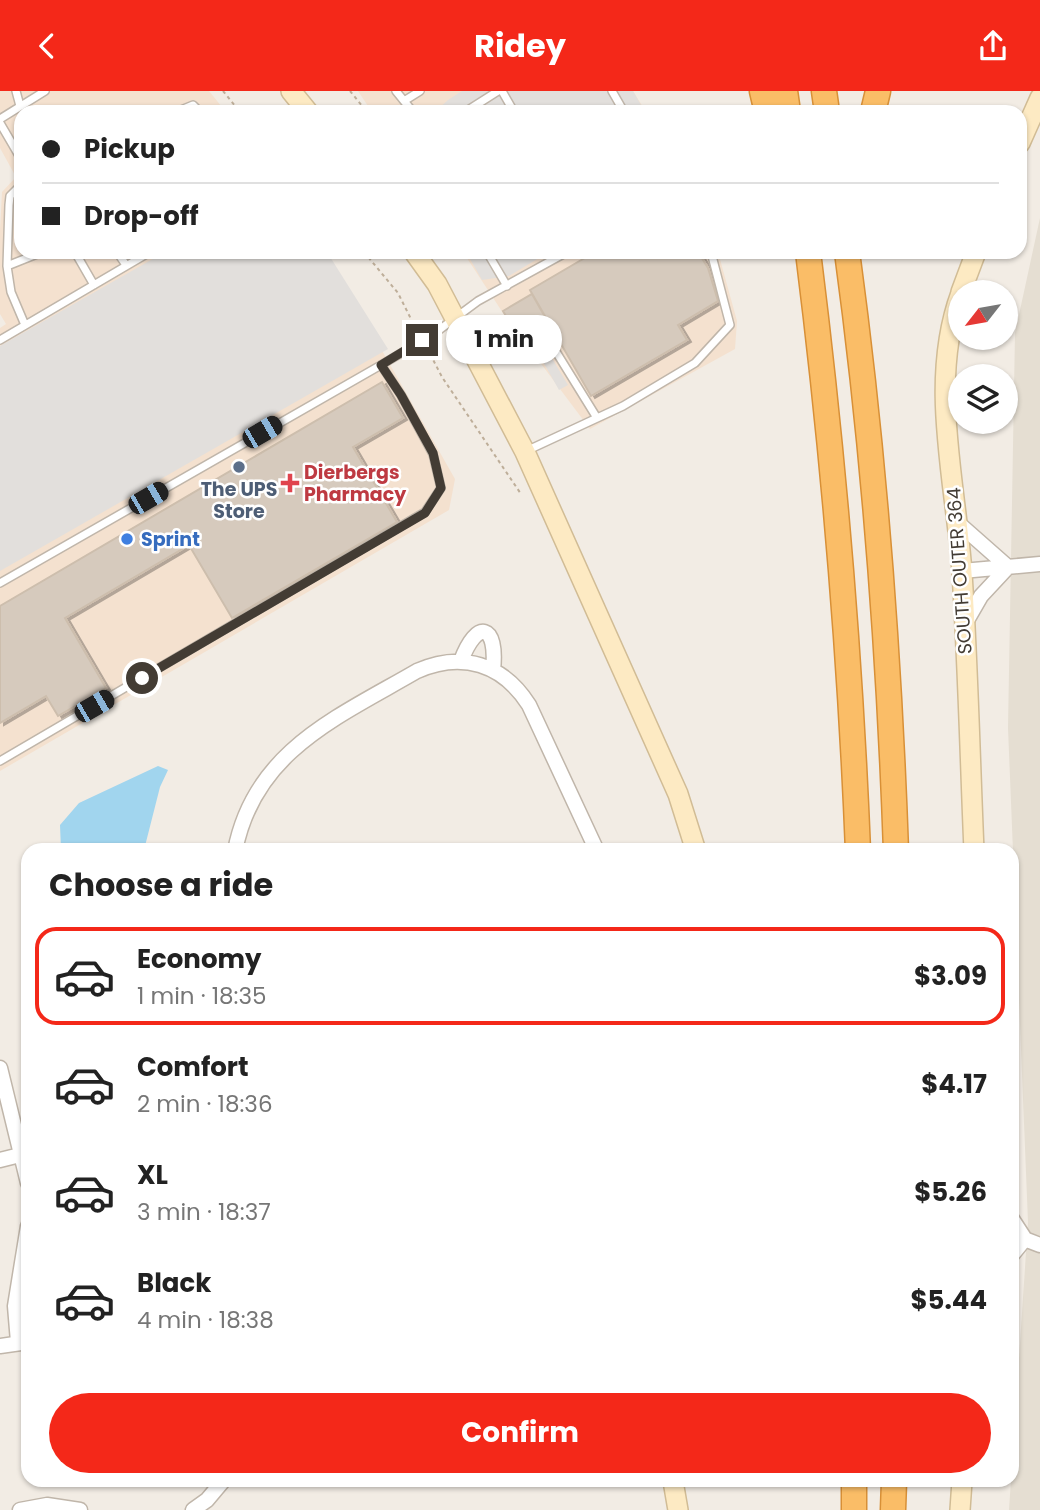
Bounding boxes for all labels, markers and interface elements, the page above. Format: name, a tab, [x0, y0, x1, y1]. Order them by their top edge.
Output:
text: Ridey	[474, 23, 566, 68]
icon: back	[28, 27, 66, 65]
icon: share	[974, 27, 1012, 65]
text: Pickup	[84, 131, 175, 167]
text: Drop-off	[84, 198, 199, 234]
north arrow	[948, 280, 1018, 350]
map controls	[948, 280, 1018, 434]
callout: 1 min	[446, 315, 562, 365]
text: 1 min	[474, 323, 534, 355]
route end	[406, 324, 438, 356]
button: layers	[948, 364, 1018, 434]
car	[239, 412, 286, 452]
marker: The UPS Store	[231, 459, 247, 475]
place label: Dierbergs Pharmacy	[304, 459, 407, 508]
marker: Dierbergs Pharmacy	[282, 475, 298, 491]
place label: The UPS Store	[201, 476, 277, 525]
car	[125, 478, 172, 518]
street label: SOUTH OUTER 364	[940, 487, 979, 655]
place label: Sprint	[141, 526, 200, 553]
marker: Sprint	[119, 531, 135, 547]
route start	[126, 662, 158, 694]
car	[71, 686, 118, 726]
text: Choose a ride	[49, 862, 273, 907]
text: Economy	[137, 941, 261, 977]
icon: car	[53, 945, 116, 1008]
text: $3.09	[914, 958, 987, 994]
text: 1 min · 18:35	[137, 980, 267, 1012]
text: Comfort	[137, 1049, 249, 1085]
icon: car	[53, 1053, 116, 1116]
text: $4.17	[921, 1066, 987, 1102]
text: 2 min · 18:36	[137, 1088, 273, 1120]
text: XL	[137, 1157, 168, 1193]
icon: car	[53, 1161, 116, 1224]
text: $5.26	[914, 1174, 987, 1210]
text: 3 min · 18:37	[137, 1196, 271, 1228]
text: Black	[137, 1265, 211, 1301]
icon: car	[53, 1269, 116, 1332]
text: $5.44	[910, 1282, 987, 1318]
text: 4 min · 18:38	[137, 1304, 274, 1336]
button: Confirm	[49, 1393, 991, 1473]

